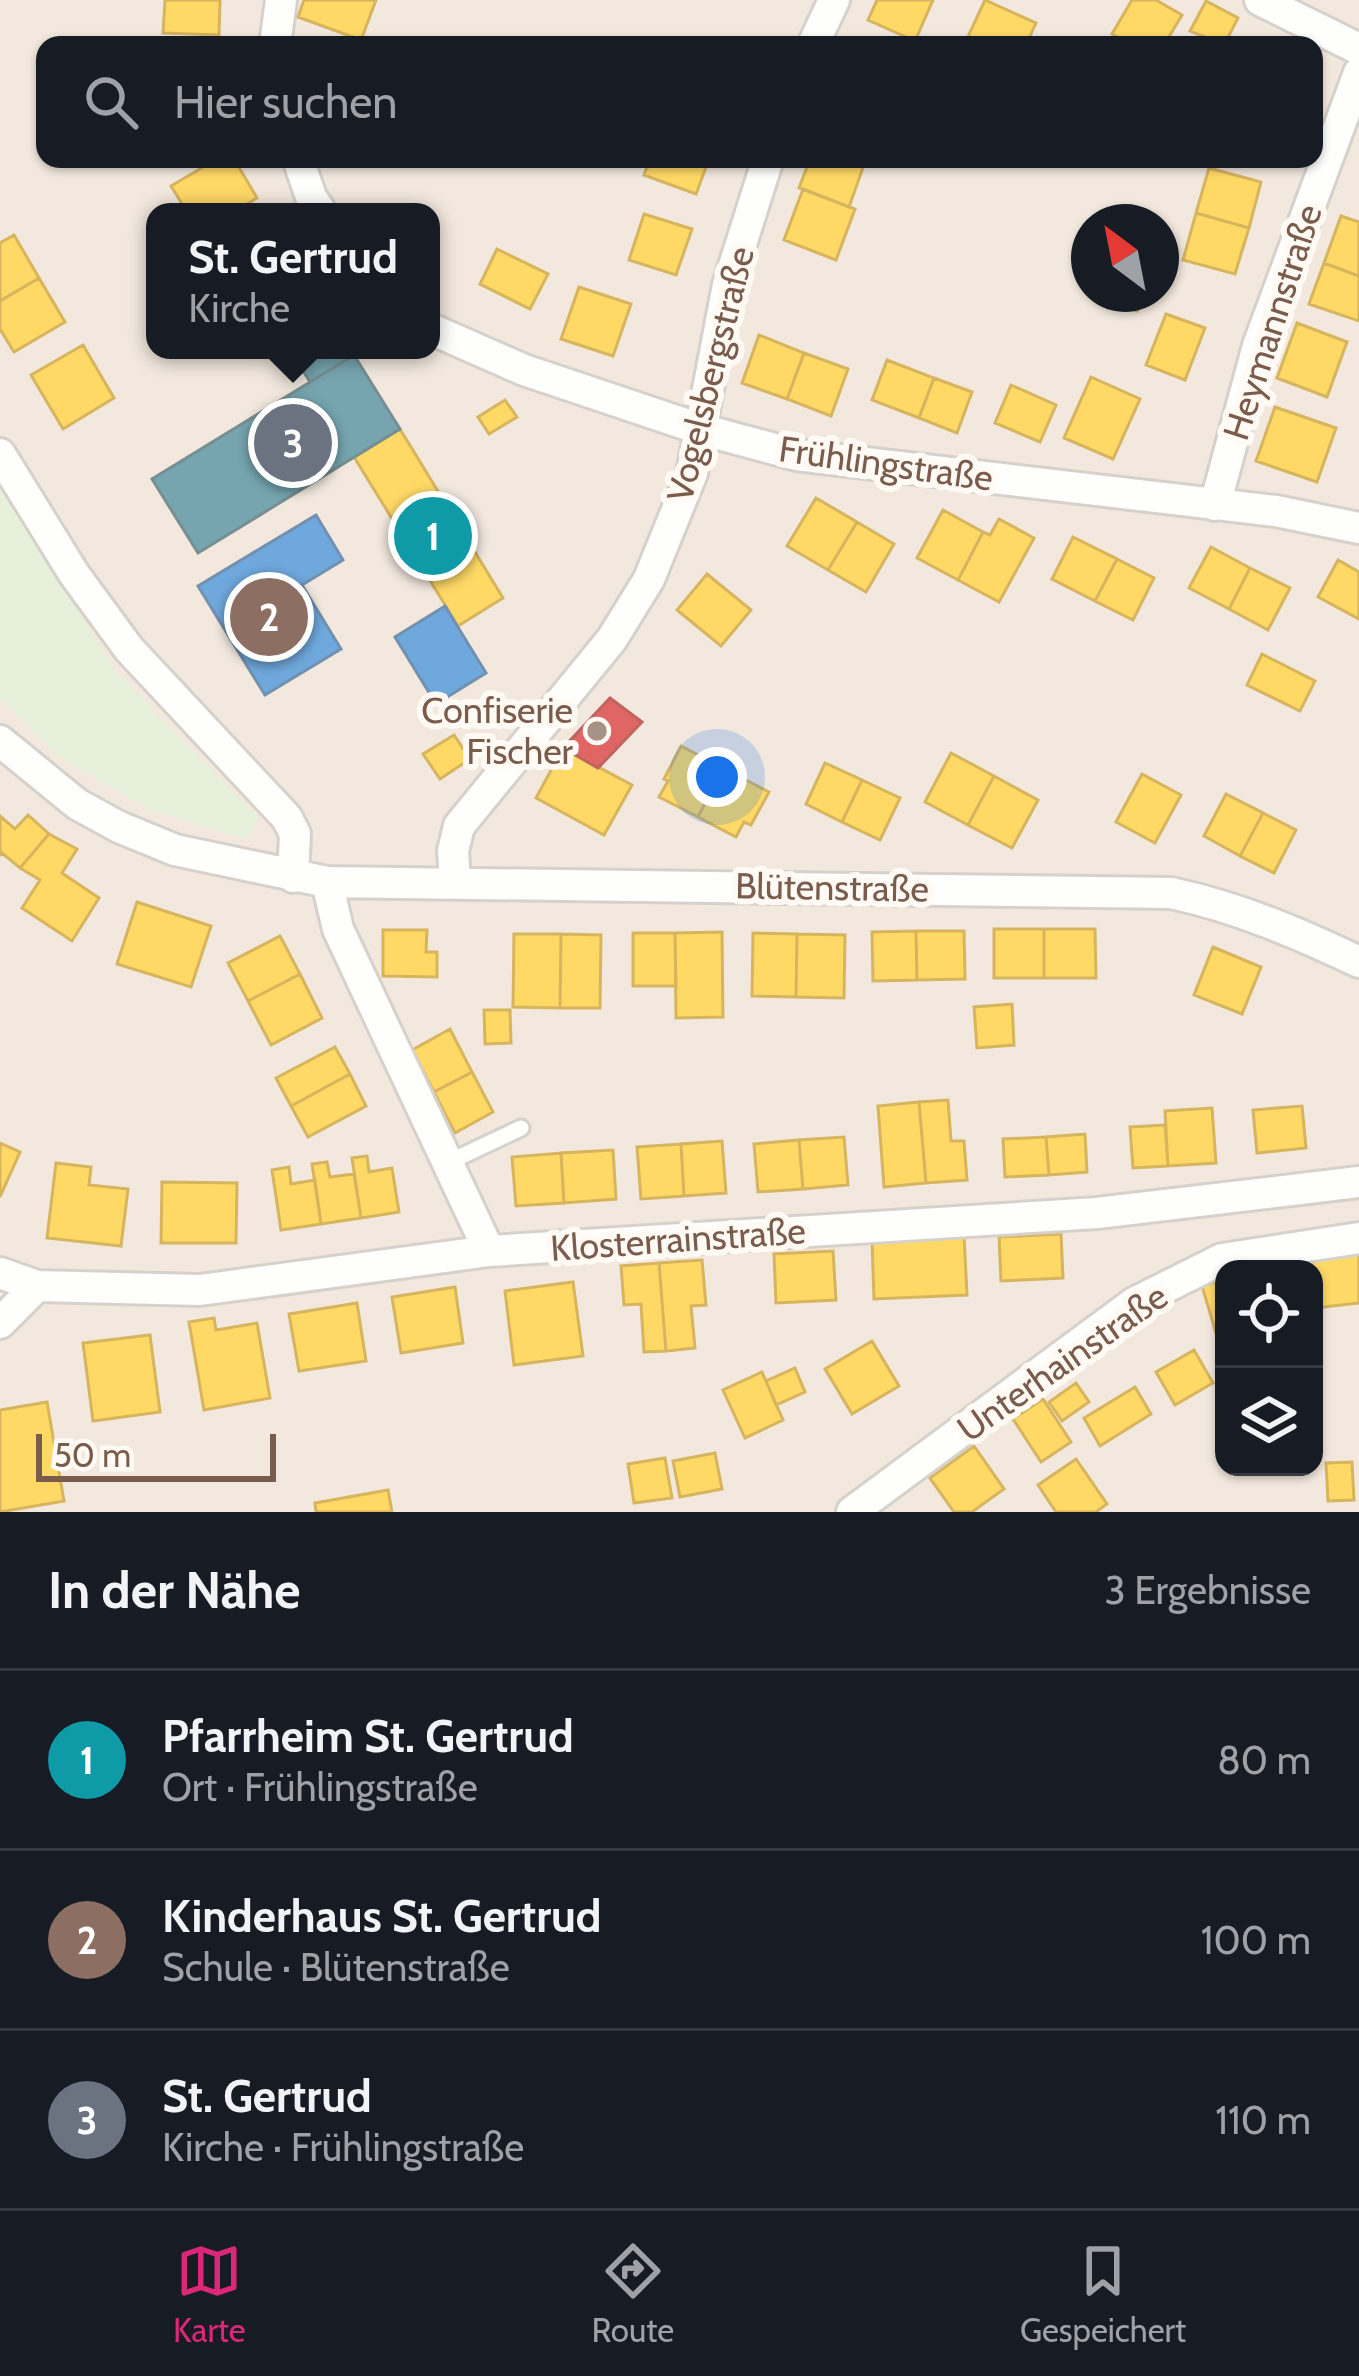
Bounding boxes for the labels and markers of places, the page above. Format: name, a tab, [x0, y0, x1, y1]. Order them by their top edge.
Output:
pin: 3	[254, 398, 332, 488]
pin: 1	[394, 491, 472, 581]
pin: 2	[230, 572, 308, 662]
place label: Confiserie Fischer	[421, 688, 574, 773]
marker: Confiserie Fischer	[584, 718, 610, 744]

